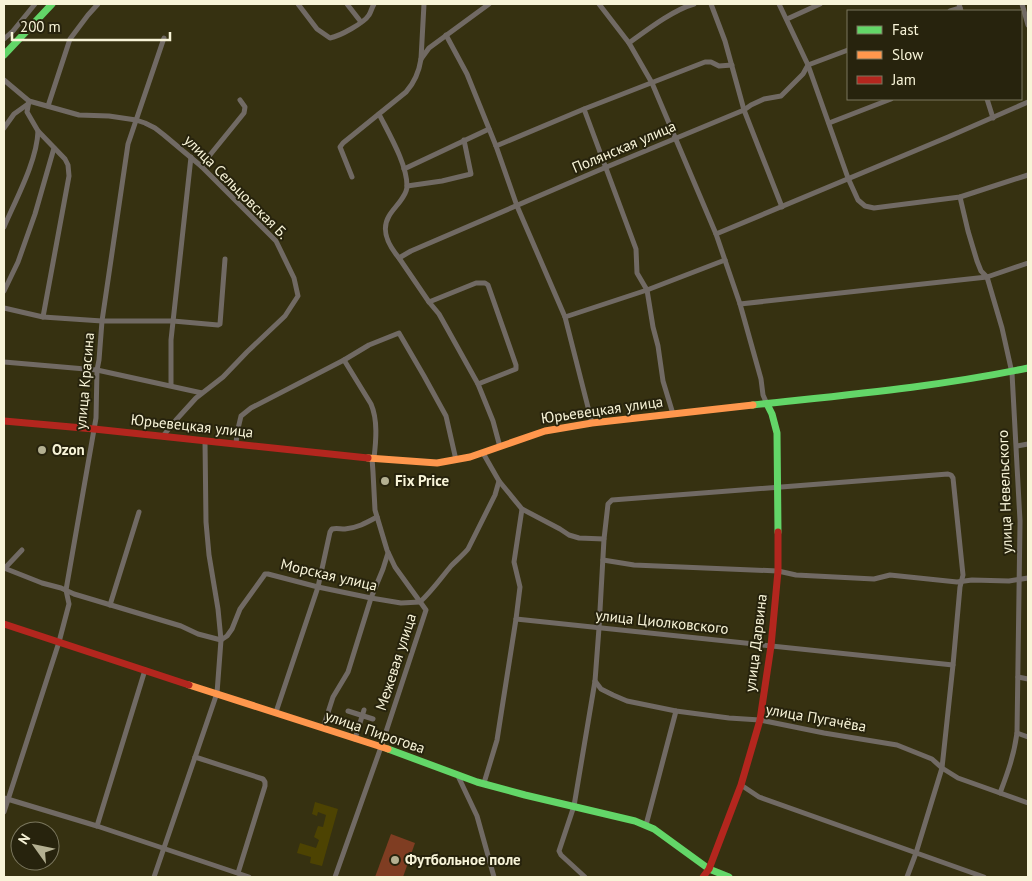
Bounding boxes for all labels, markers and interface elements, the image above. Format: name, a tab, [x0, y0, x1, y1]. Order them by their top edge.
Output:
scale bar	[12, 10, 170, 42]
legend	[847, 10, 1022, 100]
text: 200 m	[20, 17, 61, 36]
text: Fast	[892, 20, 919, 39]
text: Slow	[892, 45, 923, 64]
text: Jam	[891, 70, 916, 89]
street label: Полянская улица	[569, 116, 679, 177]
street label: улица Сельцовская Б.	[180, 131, 292, 243]
street label: улица Красина	[71, 332, 98, 430]
street label: Юрьевецкая улица	[540, 392, 664, 427]
street label: Юрьевецкая улица	[130, 410, 254, 441]
street label: улица Невельского	[993, 430, 1016, 554]
place label: Ozon	[52, 440, 85, 459]
marker: Ozon	[36, 444, 48, 456]
place label: Fix Price	[395, 471, 450, 490]
marker: Fix Price	[379, 475, 391, 487]
street label: Морская улица	[279, 554, 379, 595]
street label: улица Дарвина	[740, 593, 771, 693]
street label: улица Циолковского	[594, 605, 730, 638]
street label: Межевая улица	[371, 611, 420, 713]
street label: улица Пугачёва	[764, 699, 868, 736]
street label: улица Пирогова	[323, 706, 428, 758]
north arrow	[10, 821, 60, 871]
text: N	[14, 830, 34, 848]
place label: Футбольное поле	[405, 850, 521, 869]
marker: Футбольное поле	[389, 854, 401, 866]

